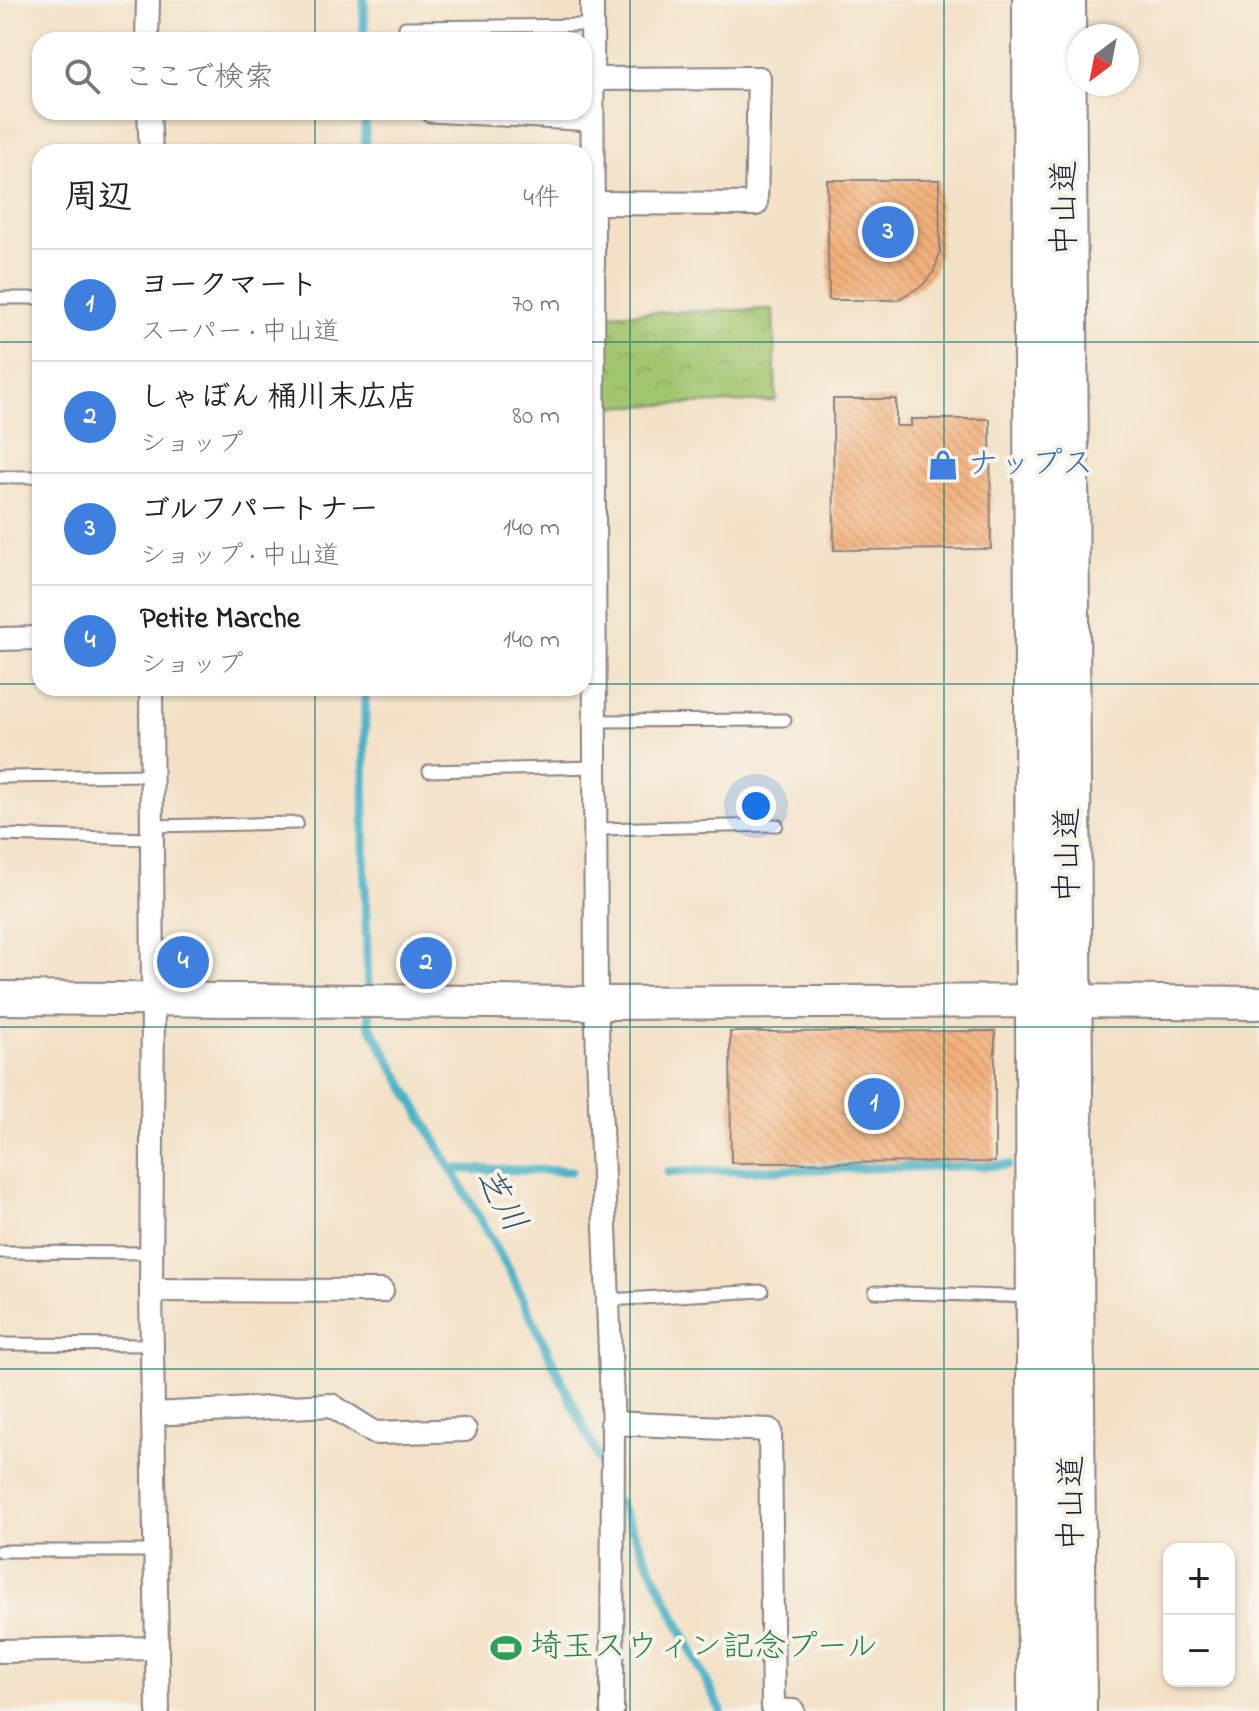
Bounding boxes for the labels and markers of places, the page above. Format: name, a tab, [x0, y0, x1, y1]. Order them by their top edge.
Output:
pin: 3	[862, 202, 914, 262]
place label: ナップス	[967, 442, 1094, 489]
shop icon: ナップス	[926, 448, 960, 482]
pin: 4	[157, 932, 209, 992]
pin: 2	[400, 933, 452, 993]
pin: 1	[848, 1074, 900, 1134]
place label: 埼玉スウィン記念プール	[530, 1625, 878, 1672]
sports icon: 埼玉スウィン記念プール	[489, 1631, 523, 1665]

